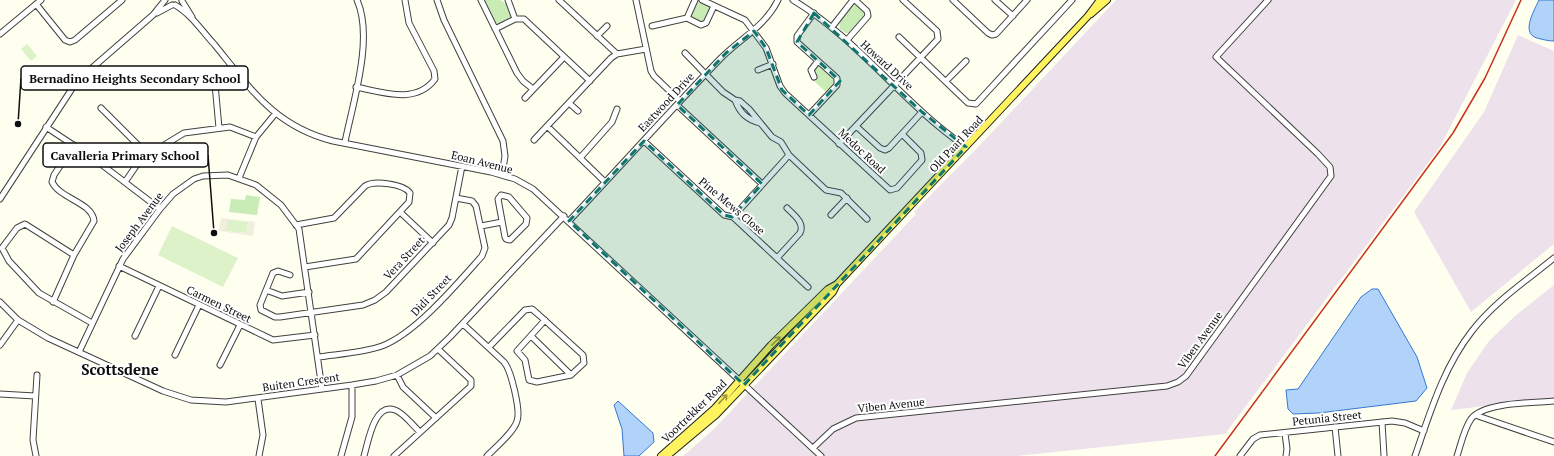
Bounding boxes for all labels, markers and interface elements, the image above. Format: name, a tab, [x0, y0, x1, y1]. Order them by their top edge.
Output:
street label: Howard Drive	[858, 37, 917, 93]
callout: Bernadino Heights Secondary School	[21, 66, 248, 90]
street label: Eastwood Drive	[635, 69, 697, 135]
text: Bernadino Heights Secondary School	[29, 71, 241, 86]
street label: Old Paarl Road	[926, 113, 986, 175]
street label: Medoc Road	[835, 126, 889, 176]
callout: Cavalleria Primary School	[43, 143, 208, 167]
text: Cavalleria Primary School	[51, 148, 199, 163]
street label: Eoan Avenue	[450, 148, 515, 177]
street label: Pine Mews Close	[696, 174, 768, 238]
street label: Joseph Avenue	[112, 189, 166, 255]
street label: Vera Street	[381, 234, 427, 282]
street label: Didi Street	[408, 271, 454, 319]
street label: Carmen Street	[184, 282, 254, 326]
street label: Viben Avenue	[1175, 308, 1226, 371]
one-way arrow	[771, 336, 781, 346]
district label: Scottsdene	[81, 359, 159, 379]
street label: Buiten Crescent	[261, 370, 341, 394]
street label: Voortrekker Road	[659, 376, 729, 446]
one-way arrow	[718, 394, 727, 404]
street label: Viben Avenue	[857, 394, 926, 415]
street label: Petunia Street	[1292, 407, 1362, 429]

